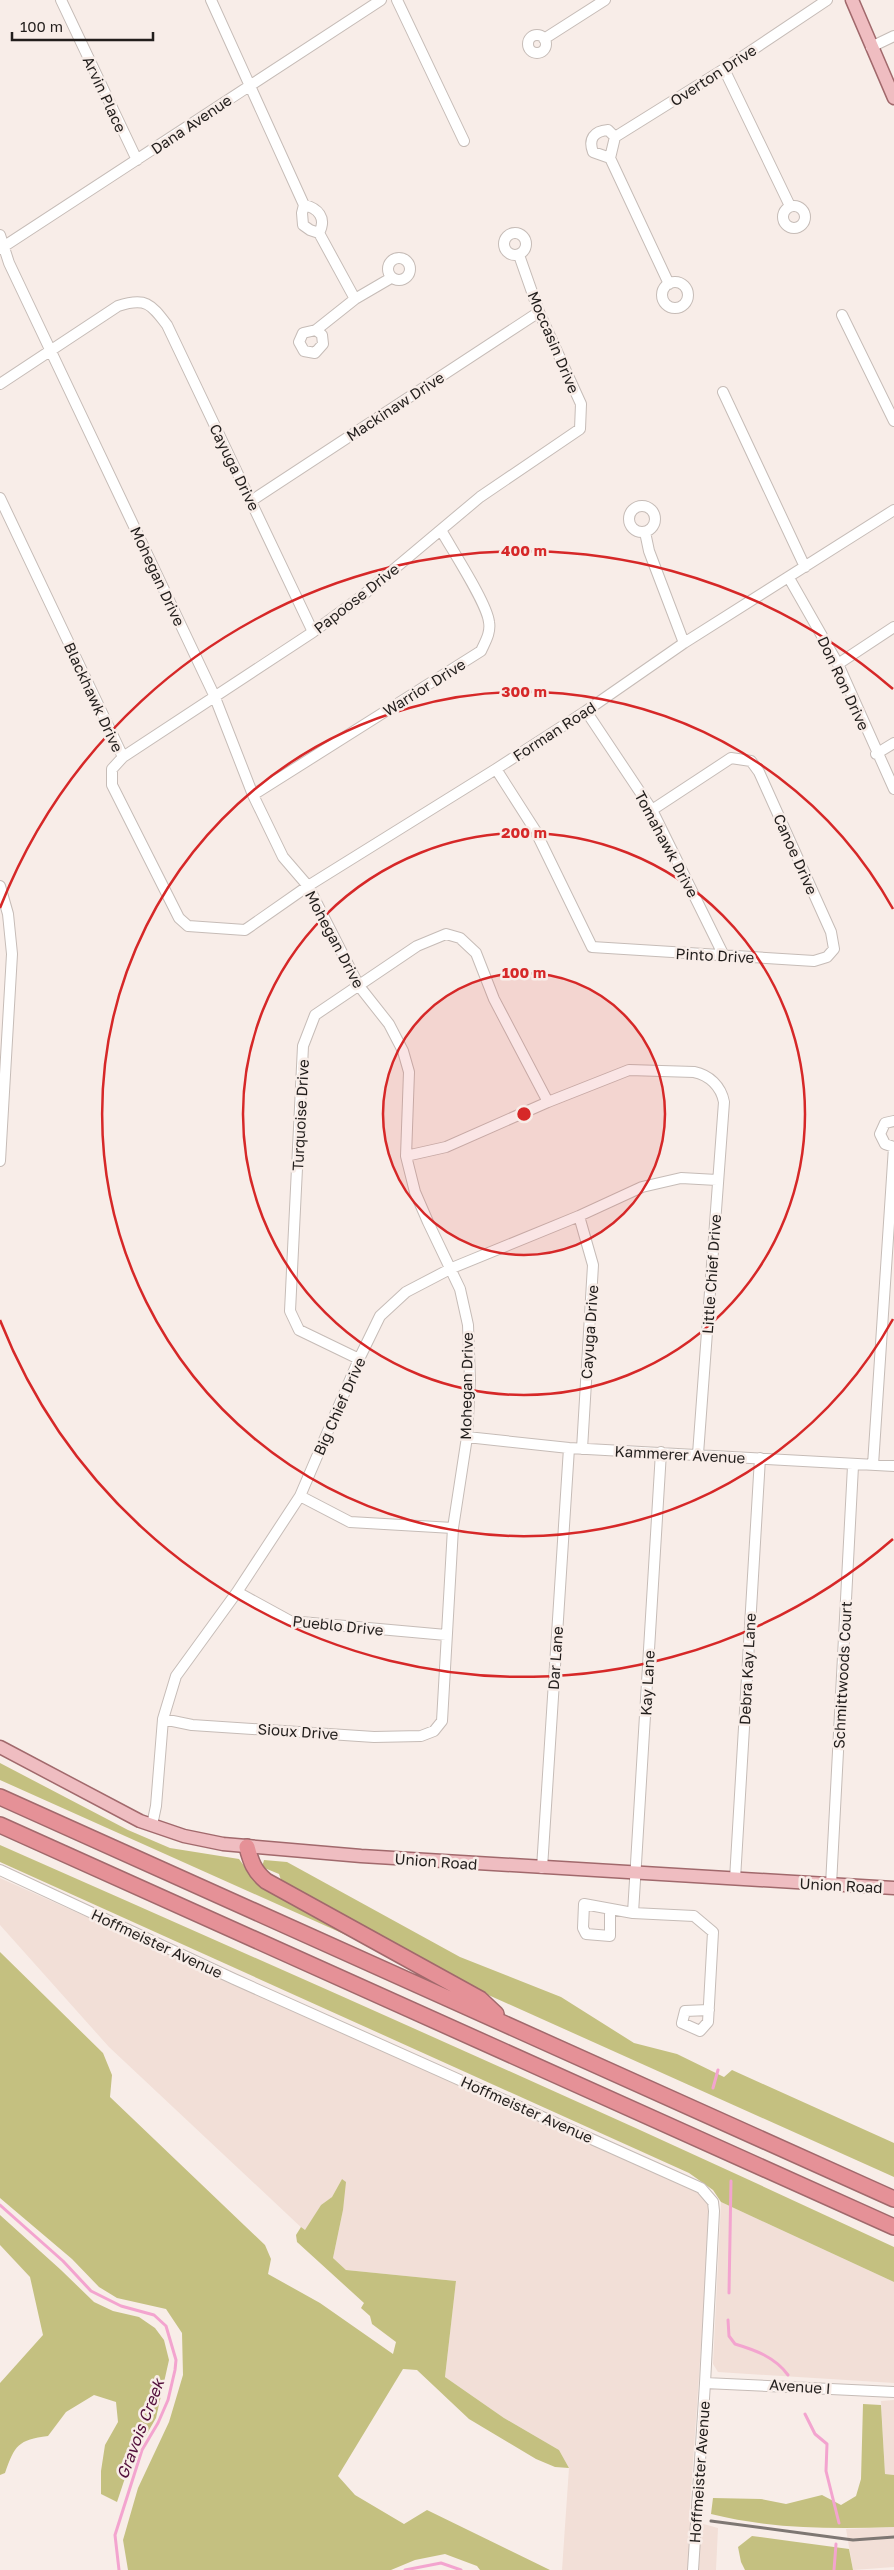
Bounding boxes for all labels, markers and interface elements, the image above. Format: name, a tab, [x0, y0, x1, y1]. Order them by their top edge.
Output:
scale bar	[12, 10, 154, 42]
text: 100 m	[20, 17, 63, 35]
street label: Overton Drive	[666, 40, 760, 110]
street label: Arvin Place	[80, 53, 131, 135]
street label: Dana Avenue	[147, 90, 235, 158]
street label: Moccasin Drive	[524, 288, 584, 396]
street label: Mackinaw Drive	[343, 368, 447, 444]
street label: Cayuga Drive	[206, 421, 264, 514]
street label: Mohegan Drive	[127, 523, 189, 629]
text: 400 m	[501, 541, 547, 559]
street label: Papoose Drive	[310, 559, 402, 637]
street label: Don Ron Drive	[814, 633, 874, 733]
street label: Blackhawk Drive	[61, 639, 127, 755]
street label: Warrior Drive	[379, 654, 469, 719]
text: 300 m	[501, 682, 547, 700]
street label: Forman Road	[509, 698, 599, 764]
street label: Tomahawk Drive	[631, 788, 703, 900]
street label: Canoe Drive	[770, 811, 822, 897]
text: 200 m	[501, 823, 547, 841]
street label: Mohegan Drive	[302, 887, 368, 991]
street label: Pinto Drive	[675, 944, 755, 966]
text: 100 m	[502, 963, 546, 981]
street label: Turquoise Drive	[288, 1059, 312, 1171]
centre of rings	[515, 1105, 533, 1123]
street label: Little Chief Drive	[698, 1213, 724, 1334]
street label: Cayuga Drive	[577, 1284, 601, 1380]
street label: Mohegan Drive	[456, 1332, 476, 1440]
street label: Big Chief Drive	[309, 1354, 369, 1458]
street label: Kammerer Avenue	[614, 1442, 746, 1466]
street label: Schmittwoods Court	[829, 1601, 855, 1749]
street label: Pueblo Drive	[292, 1611, 385, 1639]
street label: Debra Kay Lane	[735, 1612, 759, 1725]
street label: Dar Lane	[544, 1625, 566, 1690]
street label: Kay Lane	[636, 1649, 658, 1716]
street label: Sioux Drive	[257, 1719, 339, 1743]
street label: Union Road	[394, 1849, 478, 1873]
street label: Union Road	[799, 1874, 883, 1896]
street label: Hoffmeister Avenue	[89, 1905, 226, 1981]
street label: Hoffmeister Avenue	[458, 2072, 596, 2146]
water label: Gravois Creek	[112, 2374, 169, 2482]
street label: Avenue I	[769, 2375, 831, 2397]
street label: Hoffmeister Avenue	[685, 2400, 713, 2544]

